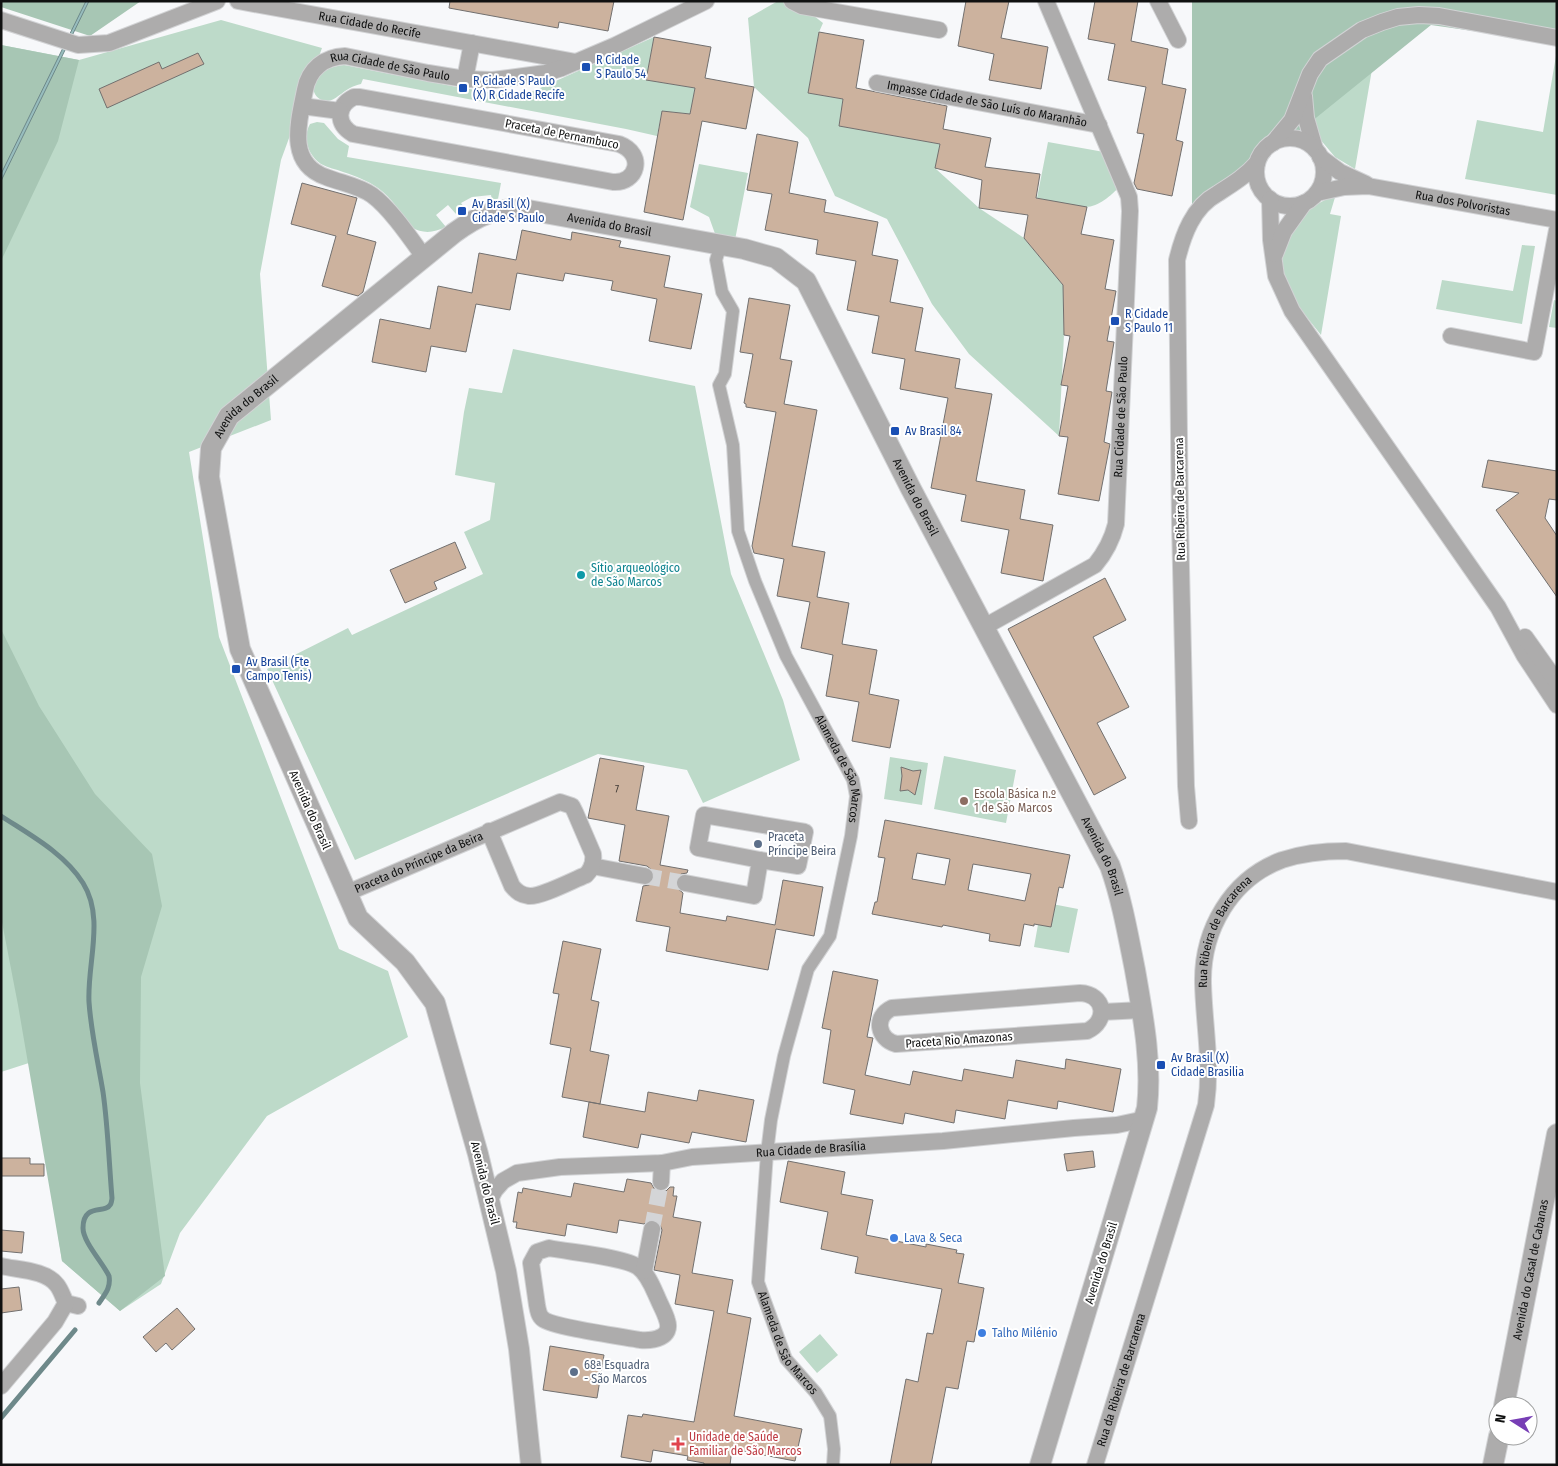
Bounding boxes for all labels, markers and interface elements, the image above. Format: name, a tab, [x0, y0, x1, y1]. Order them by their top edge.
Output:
street label: Rua Cidade do Recife	[318, 9, 422, 41]
street label: Rua Cidade de São Paulo	[329, 49, 451, 83]
place label: R Cidade S Paulo 54	[596, 53, 646, 81]
marker: R Cidade S Paulo 54	[580, 61, 592, 73]
place label: R Cidade S Paulo (X) R Cidade Recife	[473, 74, 565, 102]
street label: Impasse Cidade de São Luís do Maranhão	[886, 78, 1088, 130]
marker: R Cidade S Paulo (X) R Cidade Recife	[457, 82, 469, 94]
street label: Praceta de Pernambuco	[504, 116, 620, 152]
street label: Rua dos Polvoristas	[1414, 188, 1511, 218]
place label: Av Brasil (X) Cidade S Paulo	[472, 197, 545, 225]
marker: Av Brasil (X) Cidade S Paulo	[456, 205, 468, 217]
street label: Avenida do Brasil	[566, 210, 653, 239]
place label: R Cidade S Paulo 11	[1125, 307, 1173, 335]
marker: R Cidade S Paulo 11	[1109, 315, 1121, 327]
street label: Rua Cidade de São Paulo	[1111, 356, 1131, 478]
street label: Avenida do Brasil	[211, 372, 281, 440]
place label: Av Brasil 84	[905, 424, 962, 438]
marker: Av Brasil 84	[889, 425, 901, 437]
street label: Rua Ribeira de Barcarena	[1172, 437, 1188, 561]
street label: Avenida do Brasil	[890, 456, 941, 538]
place label: Sítio arqueológico de São Marcos	[591, 561, 680, 589]
marker: Sítio arqueológico de São Marcos	[575, 569, 587, 581]
place label: Av Brasil (Fte Campo Tenis)	[246, 655, 312, 683]
marker: Av Brasil (Fte Campo Tenis)	[230, 663, 242, 675]
street label: Alameda de São Marcos	[812, 712, 863, 824]
street label: Avenida do Brasil	[286, 768, 334, 852]
house number: 7	[615, 784, 619, 796]
place label: Escola Básica n.º 1 de São Marcos	[974, 787, 1056, 815]
marker: Escola Básica n.º 1 de São Marcos	[958, 795, 970, 807]
street label: Avenida do Brasil	[1078, 814, 1126, 897]
street label: Praceta do Príncipe da Beira	[352, 829, 485, 896]
place label: Praceta Príncipe Beira	[768, 830, 836, 858]
marker: Praceta Príncipe Beira	[752, 838, 764, 850]
street label: Rua Ribeira de Barcarena	[1196, 873, 1255, 988]
street label: Praceta Rio Amazonas	[905, 1029, 1013, 1051]
place label: Av Brasil (X) Cidade Brasilia	[1171, 1051, 1244, 1079]
marker: Av Brasil (X) Cidade Brasilia	[1155, 1059, 1167, 1071]
street label: Rua Cidade de Brasília	[756, 1139, 866, 1160]
street label: Avenida do Brasil	[468, 1140, 502, 1226]
street label: Avenida do Casal de Cabanas	[1510, 1198, 1551, 1341]
street label: Avenida do Brasil	[1082, 1220, 1120, 1306]
place label: Lava & Seca	[904, 1231, 963, 1245]
marker: Lava & Seca	[888, 1232, 900, 1244]
street label: Alameda de São Marcos	[755, 1289, 821, 1397]
street label: Rua da Ribeira de Barcarena	[1094, 1312, 1148, 1448]
place label: Talho Milénio	[992, 1326, 1058, 1340]
marker: Talho Milénio	[976, 1327, 988, 1339]
place label: 68ª Esquadra - São Marcos	[584, 1358, 650, 1386]
marker: 68ª Esquadra - São Marcos	[568, 1366, 580, 1378]
north arrow	[1488, 1396, 1538, 1446]
text: N	[1492, 1413, 1510, 1424]
place label: Unidade de Saúde Familiar de São Marcos	[689, 1430, 802, 1458]
marker: Unidade de Saúde Familiar de São Marcos	[671, 1437, 685, 1451]

